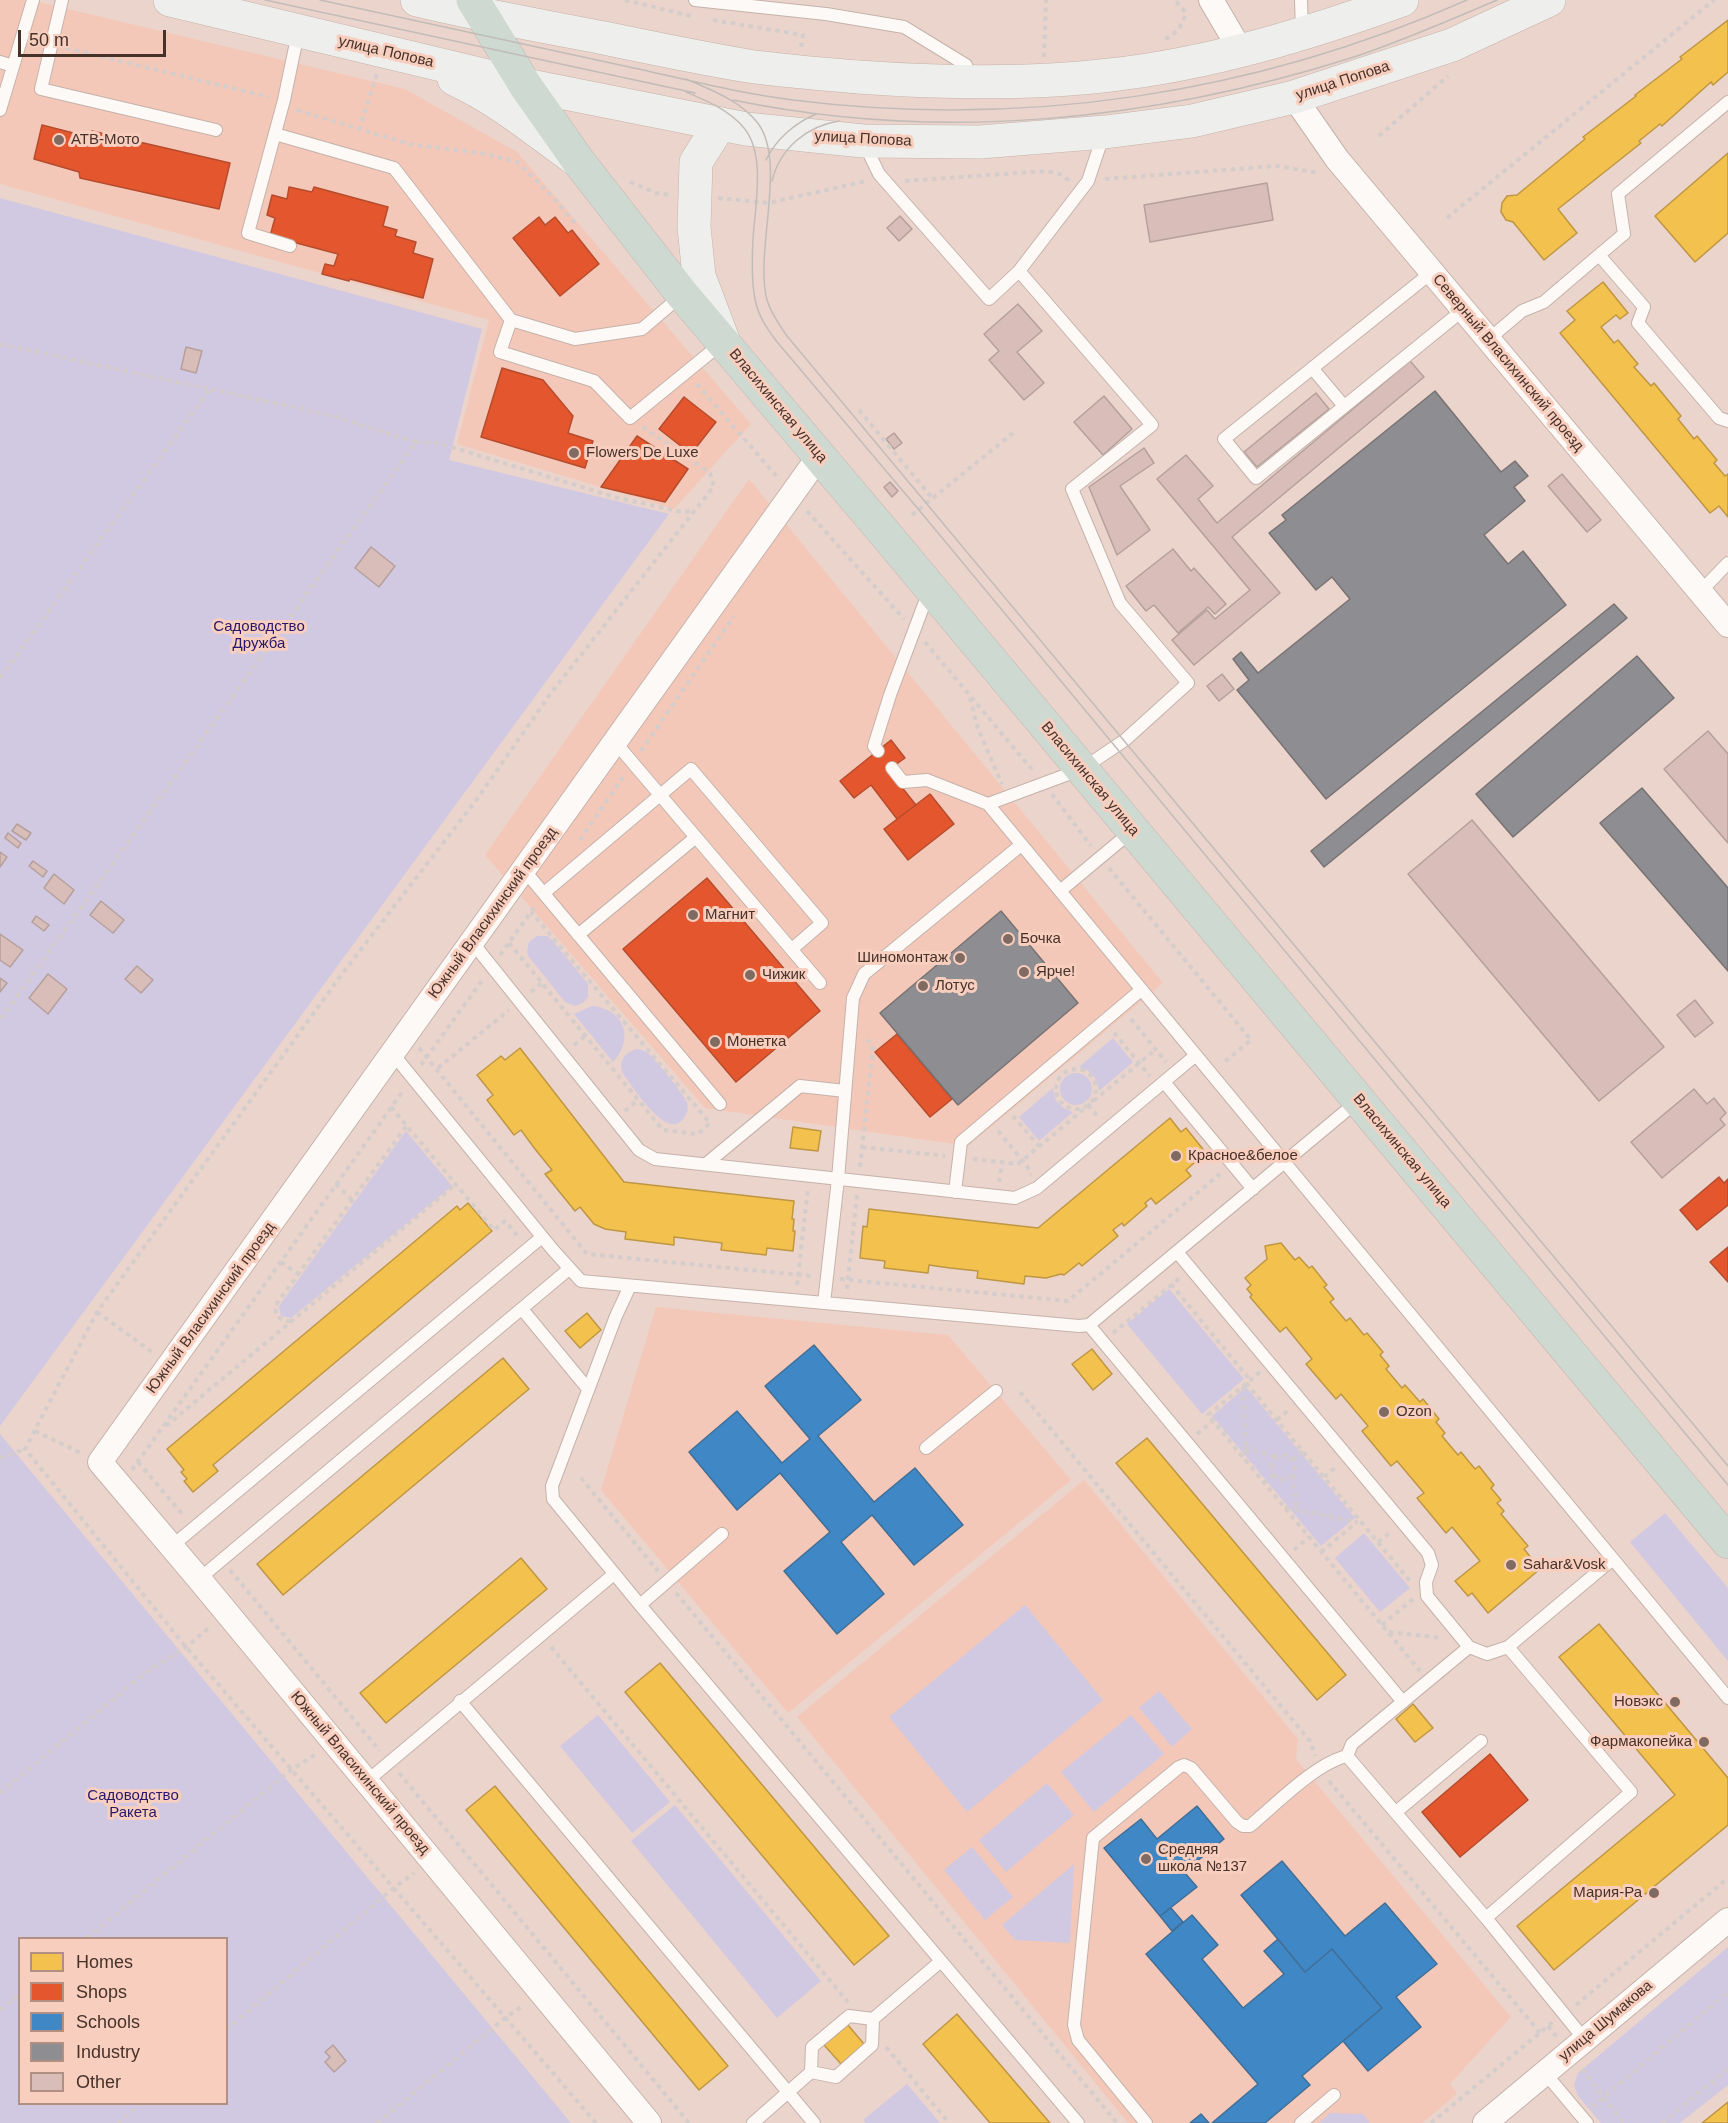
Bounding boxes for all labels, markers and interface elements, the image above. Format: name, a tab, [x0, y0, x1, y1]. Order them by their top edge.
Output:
scale bar	[21, 18, 170, 56]
text: 50 m	[29, 30, 69, 50]
street label: улица Попова	[337, 32, 435, 72]
street label: улица Попова	[1294, 57, 1392, 105]
street label: улица Попова	[814, 127, 912, 151]
place label: АТВ-Мото	[71, 131, 140, 149]
marker: АТВ-Мото	[52, 133, 66, 147]
street label: Северный Власихинский проезд	[1429, 271, 1587, 455]
street label: Власихинская улица	[725, 345, 831, 467]
place label: Flowers De Luxe	[586, 444, 699, 462]
marker: Flowers De Luxe	[567, 446, 581, 460]
park label: Садоводство Дружба	[213, 618, 305, 653]
street label: Власихинская улица	[1037, 718, 1143, 840]
street label: Южный Власихинский проезд	[425, 824, 561, 1002]
place label: Магнит	[705, 906, 755, 924]
marker: Магнит	[686, 908, 700, 922]
place label: Бочка	[1020, 930, 1061, 948]
marker: Бочка	[1001, 932, 1015, 946]
place label: Шиномонтаж	[857, 949, 948, 967]
marker: Шиномонтаж	[953, 951, 967, 965]
place label: Ярче!	[1036, 963, 1075, 981]
marker: Ярче!	[1017, 965, 1031, 979]
place label: Чижик	[762, 966, 805, 984]
marker: Чижик	[743, 968, 757, 982]
place label: Лотус	[935, 977, 975, 995]
marker: Лотус	[916, 979, 930, 993]
place label: Монетка	[727, 1033, 786, 1051]
marker: Монетка	[708, 1035, 722, 1049]
street label: Власихинская улица	[1349, 1090, 1455, 1212]
place label: Красное&белое	[1188, 1147, 1298, 1165]
marker: Красное&белое	[1169, 1149, 1183, 1163]
street label: Южный Власихинский проезд	[143, 1219, 279, 1397]
place label: Ozon	[1396, 1403, 1432, 1421]
marker: Ozon	[1377, 1405, 1391, 1419]
place label: Sahar&Vosk	[1523, 1556, 1606, 1574]
marker: Sahar&Vosk	[1504, 1558, 1518, 1572]
street label: Южный Власихинский проезд	[287, 1688, 433, 1858]
place label: Новэкс	[1614, 1693, 1663, 1711]
marker: Новэкс	[1668, 1695, 1682, 1709]
place label: Фармакопейка	[1590, 1733, 1692, 1751]
marker: Фармакопейка	[1697, 1735, 1711, 1749]
park label: Садоводство Ракета	[87, 1787, 179, 1822]
place label: Средняя школа №137	[1158, 1841, 1247, 1876]
marker: Средняя школа №137	[1139, 1852, 1153, 1866]
place label: Мария-Ра	[1573, 1884, 1642, 1902]
marker: Мария-Ра	[1647, 1886, 1661, 1900]
legend	[18, 1937, 228, 2105]
text: Homes	[76, 1952, 133, 1972]
street label: улица Шумакова	[1556, 1977, 1656, 2065]
text: Shops	[76, 1982, 127, 2002]
text: Schools	[76, 2012, 140, 2032]
text: Industry	[76, 2042, 140, 2062]
text: Other	[76, 2072, 121, 2092]

